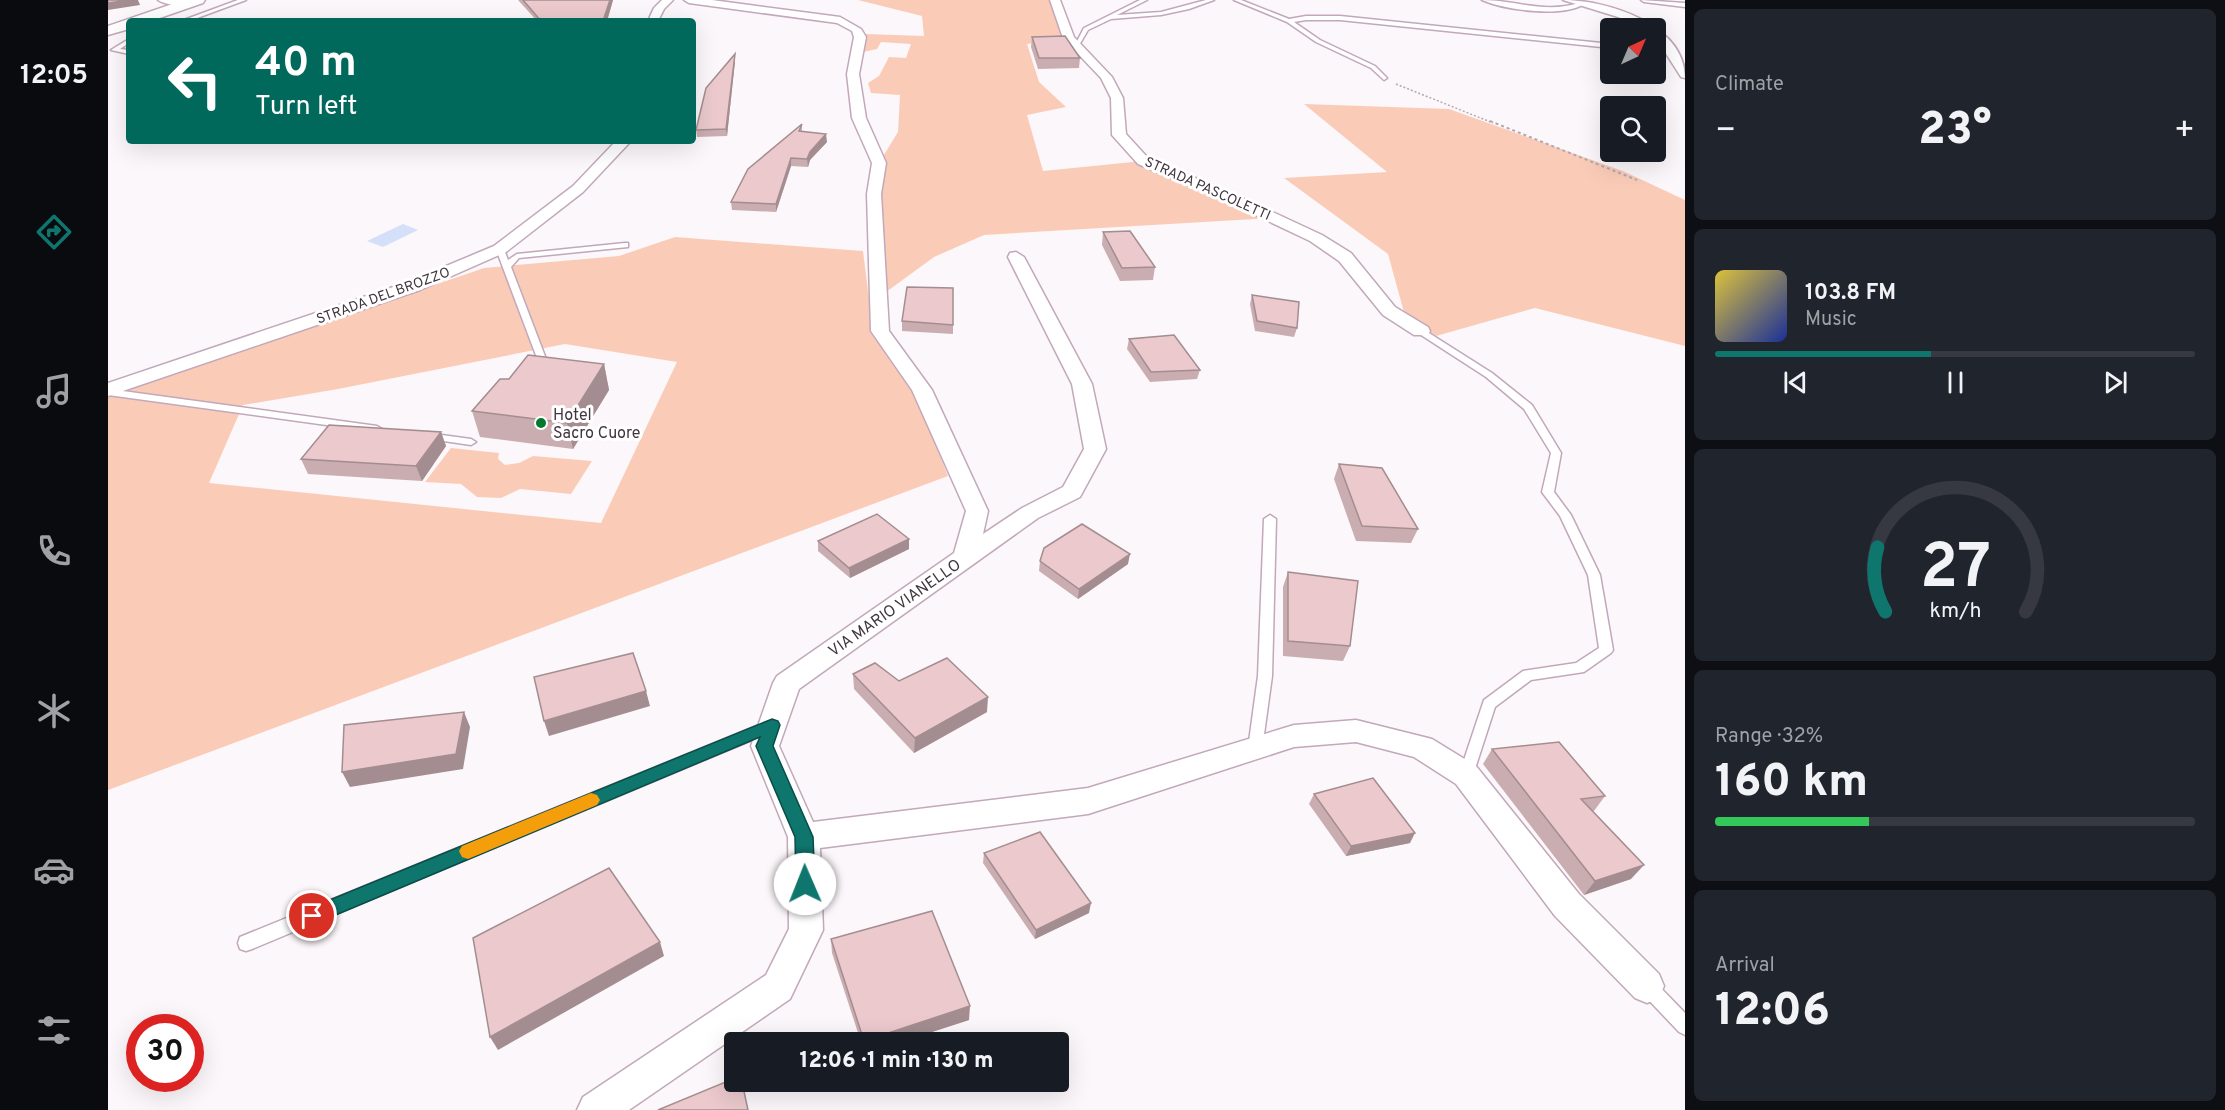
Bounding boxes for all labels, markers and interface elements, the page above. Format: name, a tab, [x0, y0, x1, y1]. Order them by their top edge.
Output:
north arrow	[1600, 18, 1666, 84]
map controls	[1600, 18, 1666, 162]
text: 40 m	[255, 38, 357, 91]
icon: left	[156, 42, 234, 120]
text: 12:05	[20, 59, 88, 93]
text: Climate	[1715, 72, 1784, 98]
text: Turn left	[255, 90, 357, 124]
button: search	[1600, 96, 1666, 162]
text: 23°	[1918, 103, 1992, 160]
text: −	[1715, 111, 1736, 153]
text: +	[2174, 111, 2195, 153]
street label: STRADA PASCOLETTI	[1142, 154, 1273, 225]
icon: directions	[33, 211, 75, 253]
street label: STRADA DEL BROZZO	[314, 264, 453, 328]
text: 103.8 FM	[1805, 280, 1896, 307]
text: Music	[1805, 307, 1857, 333]
icon: previous	[1779, 366, 1812, 399]
icon: pause	[1939, 366, 1972, 399]
icon: next	[2099, 366, 2132, 399]
icon: music	[33, 370, 75, 412]
place label: Hotel Sacro Cuore	[553, 406, 640, 444]
marker: Hotel Sacro Cuore	[534, 416, 548, 430]
icon: phone	[33, 530, 75, 572]
text: 27	[1919, 531, 1991, 610]
street label: VIA MARIO VIANELLO	[825, 555, 965, 662]
text: km/h	[1929, 598, 1981, 625]
icon: climate	[33, 690, 75, 732]
text: Range · 32%	[1715, 724, 1823, 750]
text: 160 km	[1715, 755, 1868, 812]
icon: car	[33, 849, 75, 891]
position arrow	[773, 852, 837, 916]
pin	[286, 890, 337, 941]
icon: arrive	[295, 899, 328, 932]
text: Arrival	[1715, 953, 1775, 979]
text: 12:06	[1715, 984, 1830, 1041]
icon: filters	[33, 1009, 75, 1051]
speed limit sign: 30	[126, 1014, 204, 1092]
text: 12:06 · 1 min · 130 m	[800, 1048, 993, 1075]

